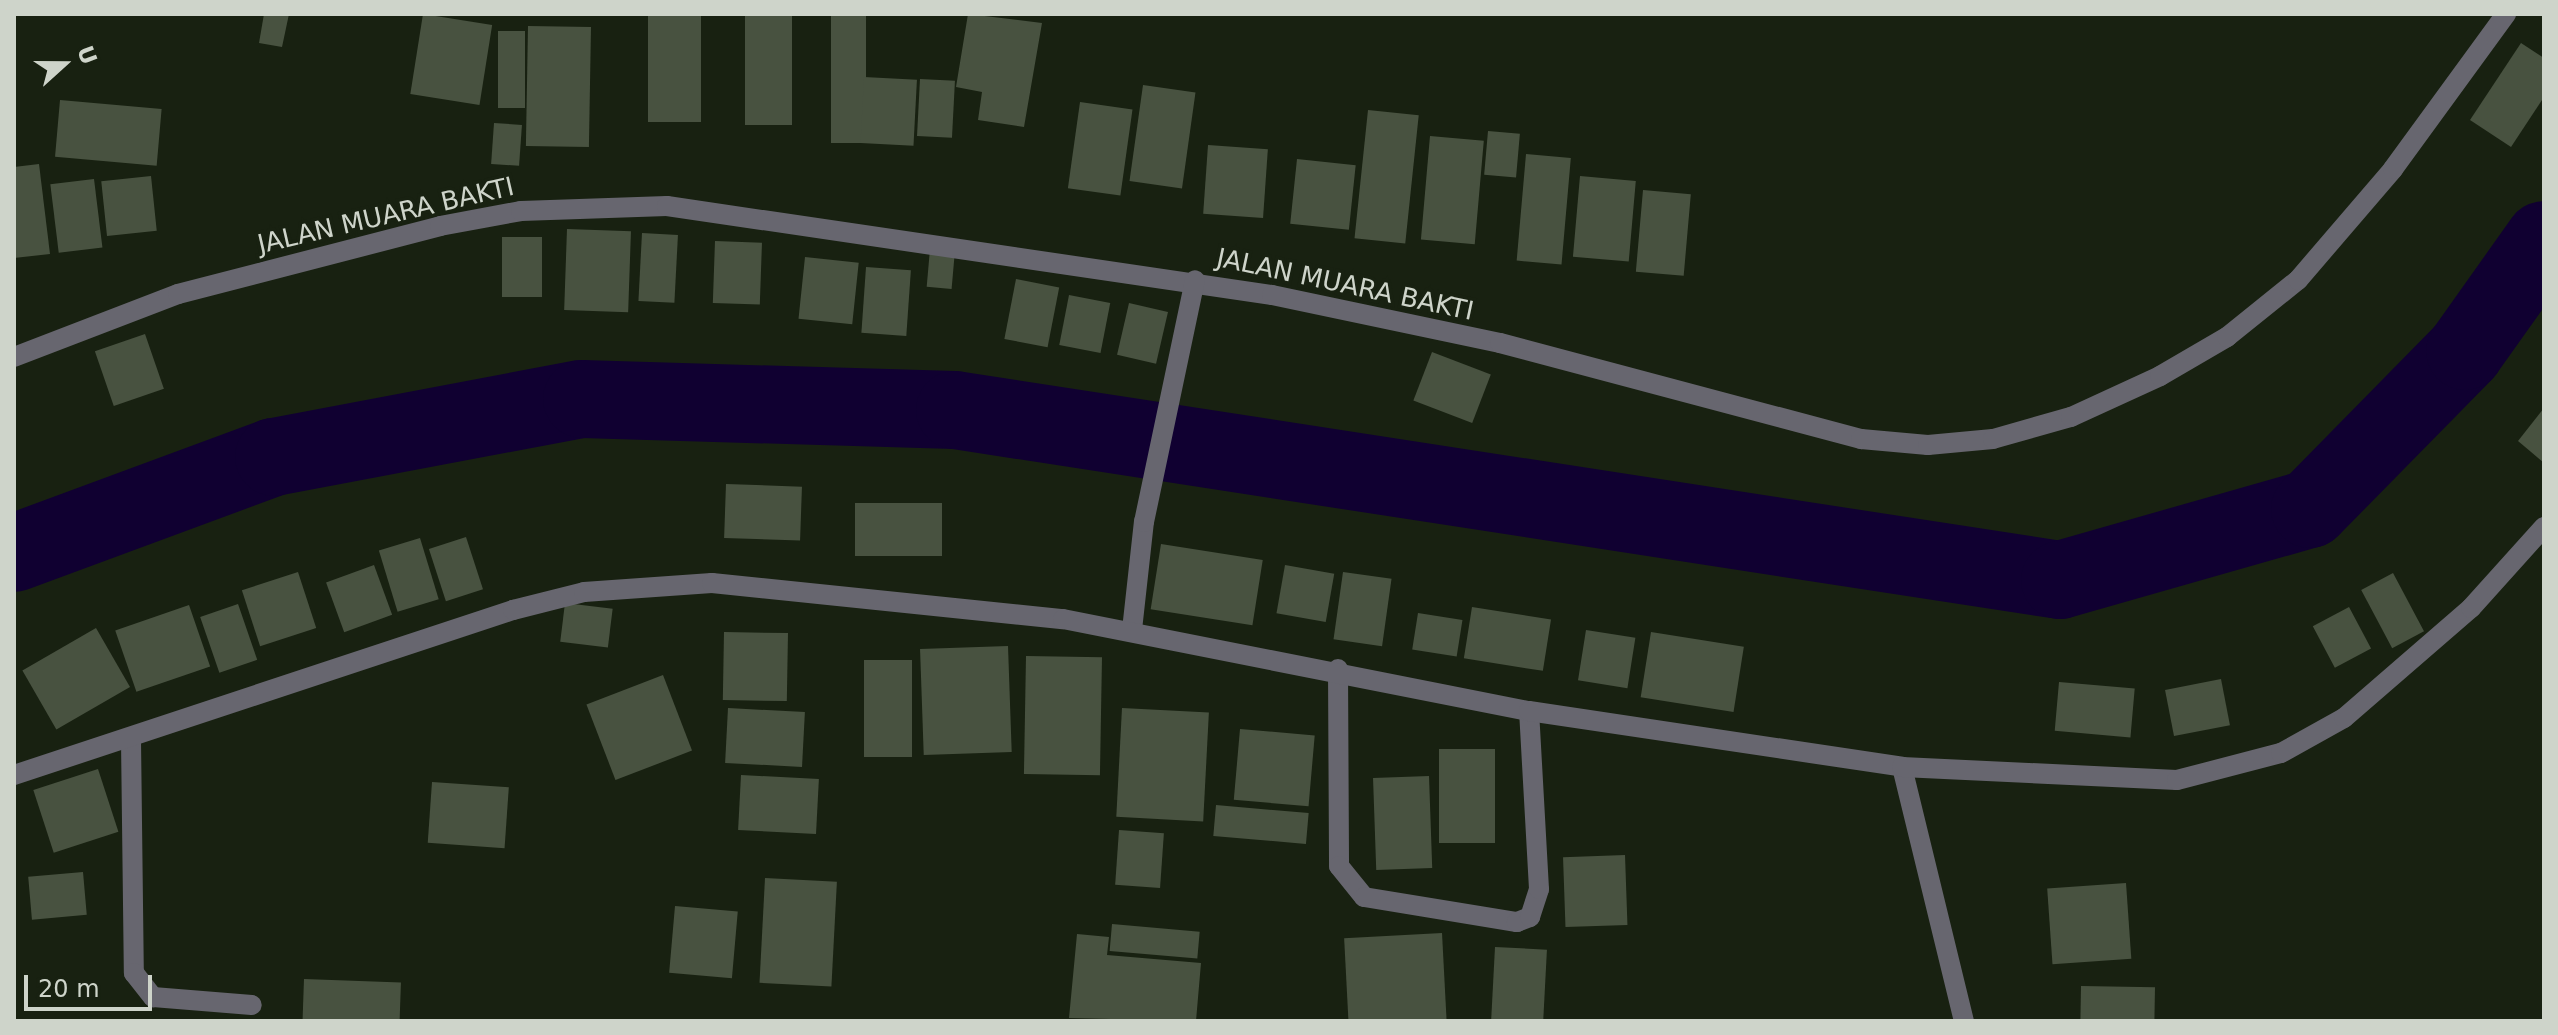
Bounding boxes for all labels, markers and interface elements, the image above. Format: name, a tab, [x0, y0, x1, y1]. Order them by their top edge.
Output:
north arrow	[24, 24, 104, 104]
text: U	[72, 42, 102, 68]
street label: JALAN MUARA BAKTI	[255, 171, 517, 261]
street label: JALAN MUARA BAKTI	[1214, 242, 1476, 328]
scale bar	[28, 959, 156, 1009]
text: 20 m	[38, 975, 100, 1003]

